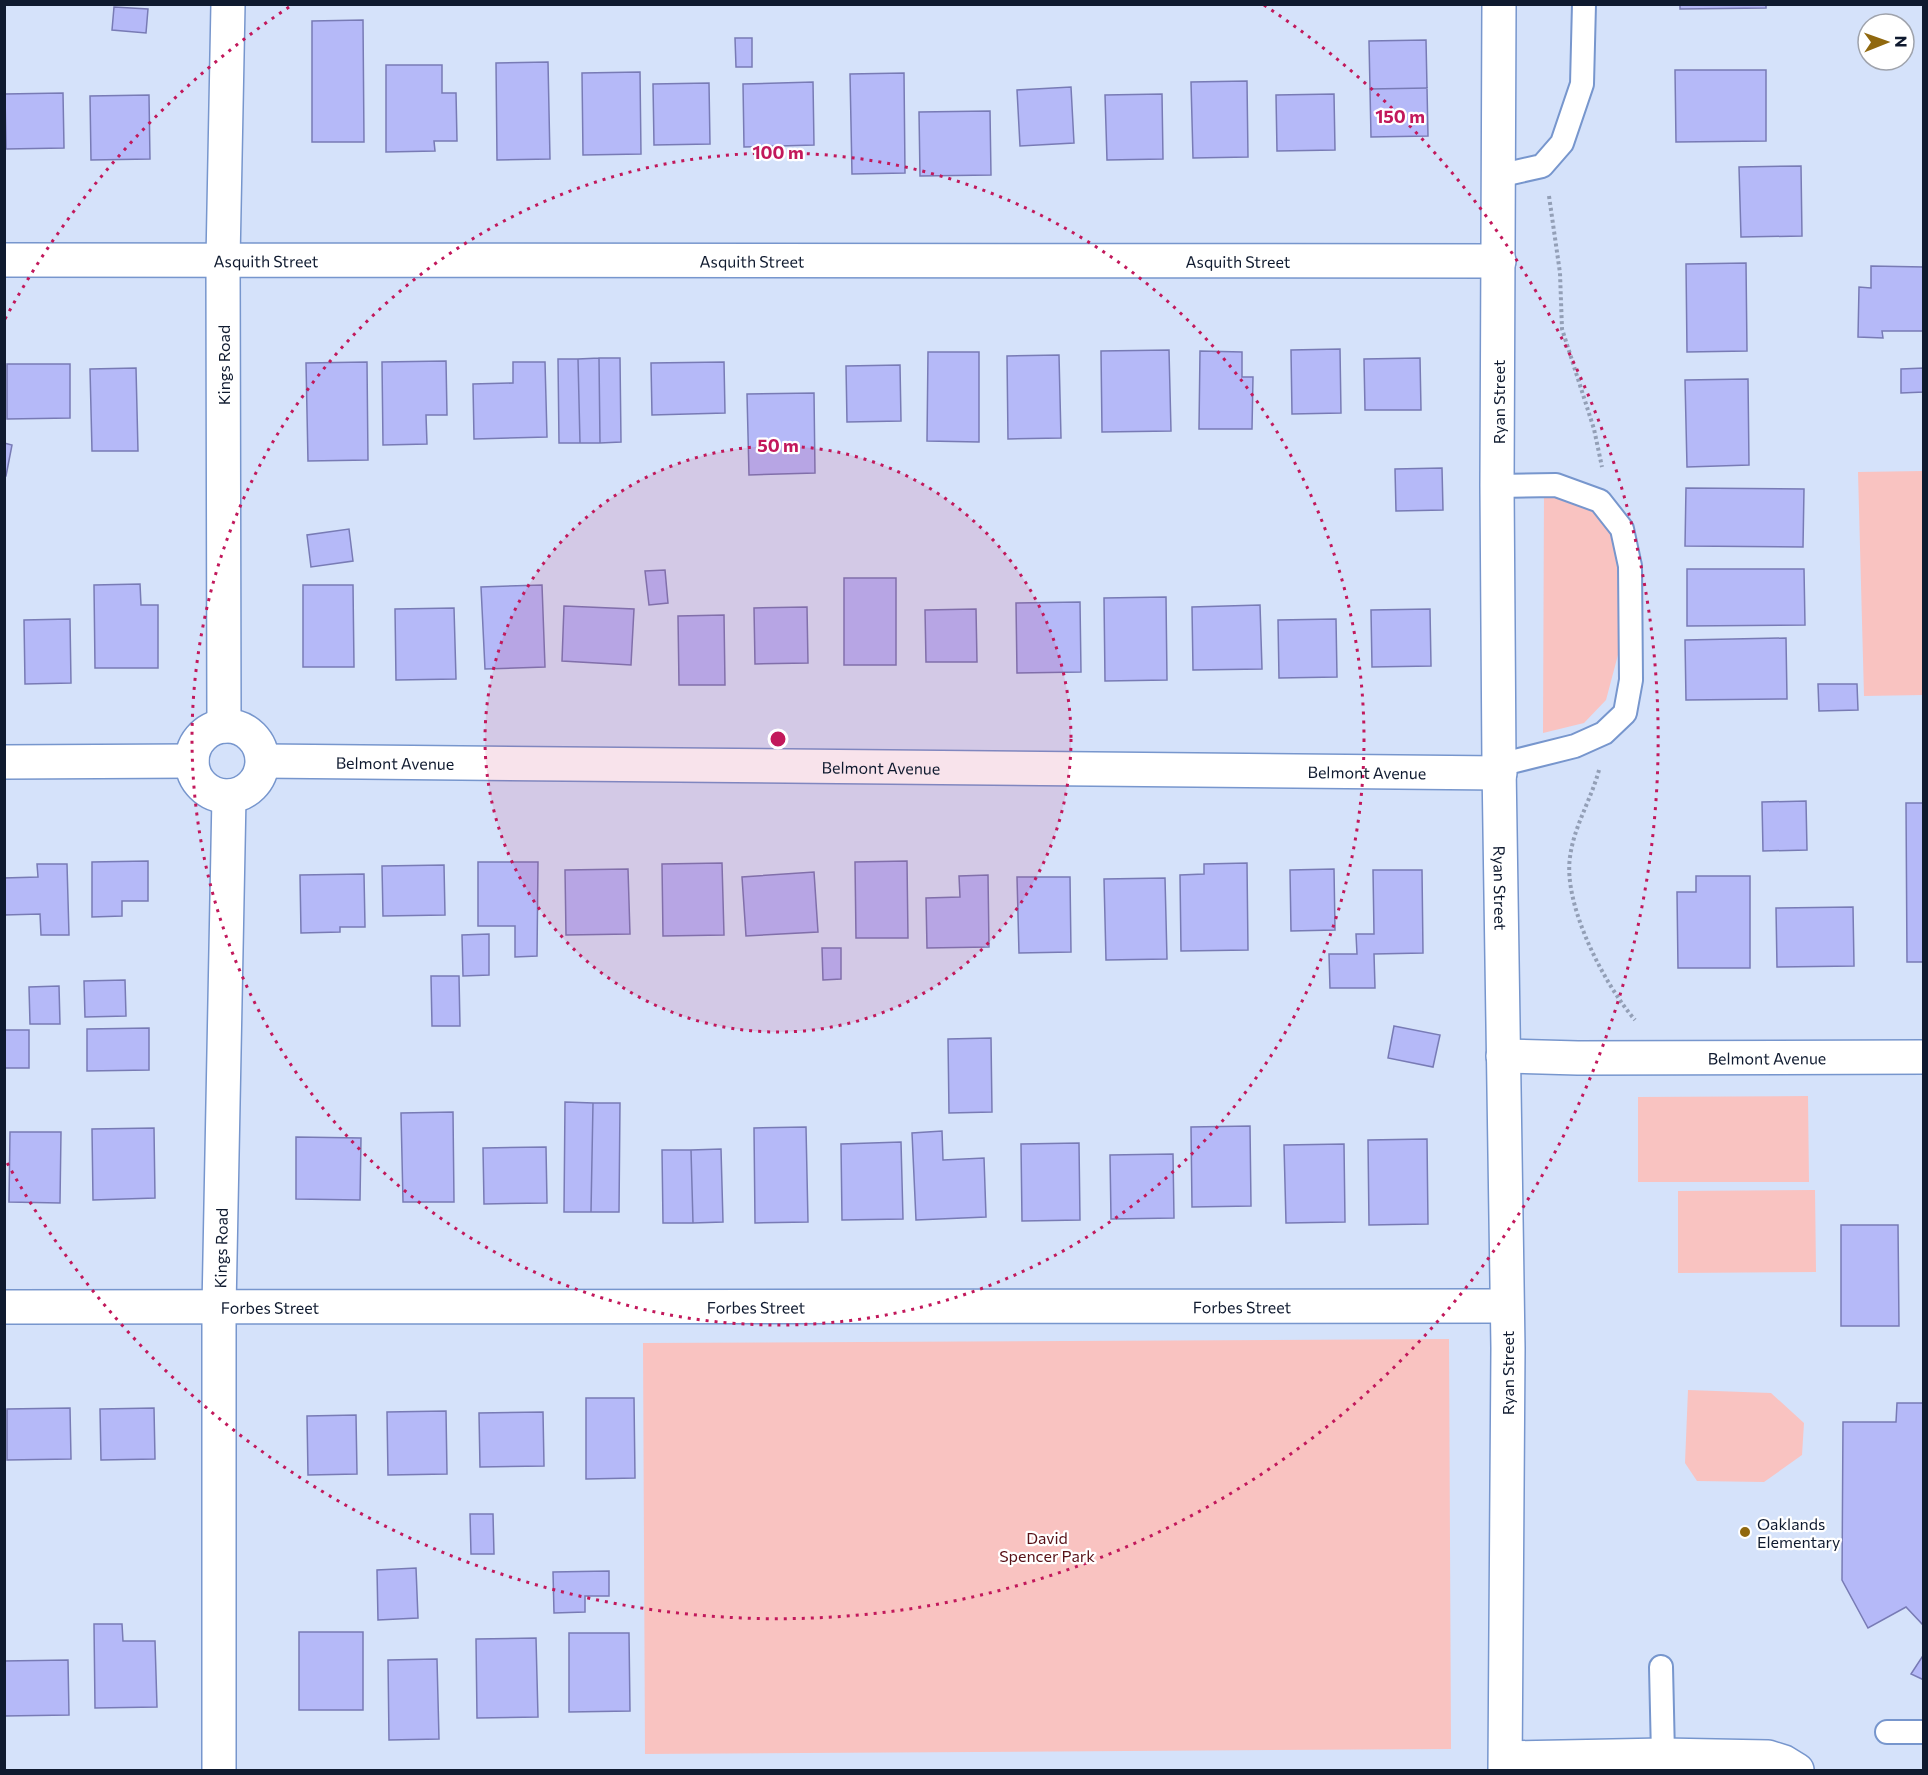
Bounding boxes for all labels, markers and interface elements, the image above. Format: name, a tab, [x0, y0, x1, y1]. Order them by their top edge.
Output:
north arrow	[1856, 12, 1916, 72]
text: N	[1892, 36, 1911, 48]
text: 150 m	[1375, 105, 1425, 127]
text: 100 m	[752, 141, 804, 163]
street label: Asquith Street	[214, 251, 319, 270]
street label: Asquith Street	[700, 251, 805, 270]
street label: Asquith Street	[1186, 251, 1291, 270]
street label: Kings Road	[214, 325, 233, 405]
street label: Ryan Street	[1489, 359, 1508, 444]
text: 50 m	[757, 434, 799, 456]
centre of rings	[768, 729, 788, 749]
street label: Belmont Avenue	[336, 752, 454, 772]
street label: Belmont Avenue	[822, 757, 940, 777]
street label: Belmont Avenue	[1308, 762, 1426, 782]
street label: Ryan Street	[1491, 846, 1511, 931]
street label: Belmont Avenue	[1708, 1048, 1826, 1067]
street label: Kings Road	[210, 1208, 230, 1288]
street label: Forbes Street	[221, 1297, 320, 1316]
street label: Forbes Street	[707, 1297, 806, 1316]
street label: Forbes Street	[1193, 1297, 1292, 1316]
street label: Ryan Street	[1498, 1330, 1517, 1415]
place label: Oaklands Elementary	[1757, 1514, 1840, 1551]
marker: Oaklands Elementary	[1738, 1525, 1752, 1539]
park label: David Spencer Park	[999, 1528, 1095, 1565]

